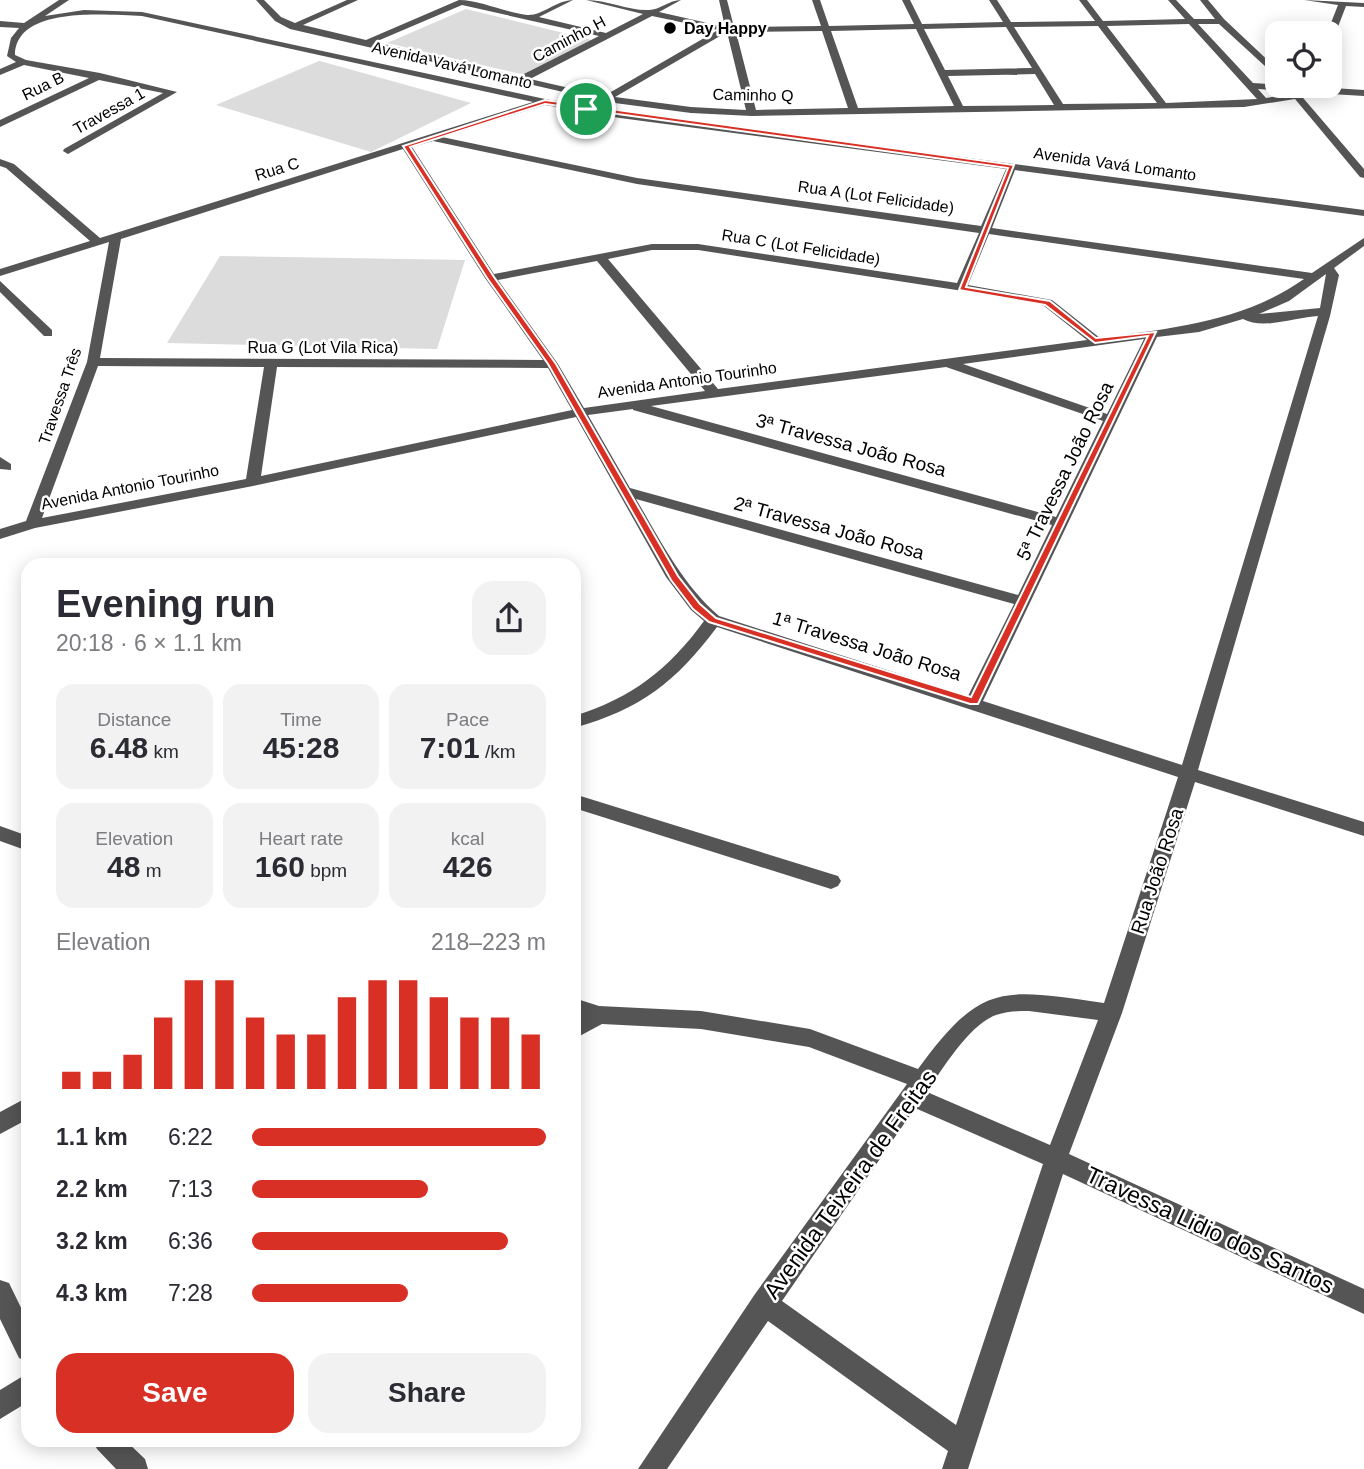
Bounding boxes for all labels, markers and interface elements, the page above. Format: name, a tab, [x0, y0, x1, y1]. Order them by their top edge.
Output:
street label: Caminho H	[530, 13, 608, 65]
marker: Day Happy	[662, 20, 678, 36]
place label: Day Happy	[684, 20, 767, 37]
map controls	[1265, 21, 1342, 98]
button: locate	[1265, 21, 1342, 98]
street label: Avenida Vavá Lomanto	[370, 38, 534, 92]
street label: Rua B	[19, 69, 67, 103]
pin	[556, 79, 616, 139]
street label: Travessa 1	[71, 84, 148, 137]
street label: Caminho Q	[712, 86, 794, 104]
icon: arrive	[567, 90, 605, 128]
street label: Avenida Vavá Lomanto	[1033, 144, 1197, 184]
street label: Rua C	[253, 154, 301, 184]
street label: Rua A (Lot Felicidade)	[797, 178, 955, 216]
street label: Rua C (Lot Felicidade)	[721, 226, 881, 268]
street label: Rua G (Lot Vila Rica)	[248, 339, 398, 356]
street label: Travessa Três	[36, 346, 84, 446]
street label: Avenida Antonio Tourinho	[596, 359, 778, 401]
street label: 5ª Travessa João Rosa	[1013, 378, 1118, 564]
street label: 3ª Travessa João Rosa	[754, 409, 949, 481]
street label: Avenida Antonio Tourinho	[40, 461, 221, 513]
street label: 2ª Travessa João Rosa	[732, 492, 927, 564]
button: share	[472, 581, 546, 655]
text: Evening run	[56, 583, 276, 625]
street label: 1ª Travessa João Rosa	[770, 607, 964, 685]
text: 20:18 · 6 × 1.1 km	[56, 630, 242, 656]
text: Distance	[97, 709, 171, 730]
text: Time	[280, 709, 322, 730]
text: Pace	[446, 709, 489, 730]
text: 6.48	[90, 731, 148, 764]
text: 45:28	[263, 731, 339, 764]
text: 7:01	[420, 731, 480, 764]
text: km	[148, 741, 179, 762]
text: /km	[480, 741, 516, 762]
street label: Rua João Rosa	[1127, 805, 1187, 937]
text: Elevation	[95, 828, 173, 849]
text: Heart rate	[259, 828, 343, 849]
text: kcal	[451, 828, 485, 849]
text: 48	[107, 850, 140, 883]
text: 160	[255, 850, 305, 883]
text: 426	[443, 850, 493, 883]
text: m	[140, 860, 162, 881]
text: bpm	[305, 860, 347, 881]
text: Elevation	[56, 929, 151, 955]
text: 218–223 m	[431, 929, 546, 955]
street label: Avenida Teixeira de Freitas	[758, 1064, 942, 1304]
text: 1.1 km	[56, 1124, 128, 1150]
text: 6:22	[168, 1124, 213, 1150]
street label: Travessa Lidio dos Santos	[1082, 1161, 1338, 1299]
text: 2.2 km	[56, 1176, 128, 1202]
text: 7:13	[168, 1176, 213, 1202]
text: 3.2 km	[56, 1228, 128, 1254]
text: 6:36	[168, 1228, 213, 1254]
text: 4.3 km	[56, 1280, 128, 1306]
text: 7:28	[168, 1280, 213, 1306]
button: Save	[56, 1353, 294, 1433]
button: Share	[308, 1353, 546, 1433]

